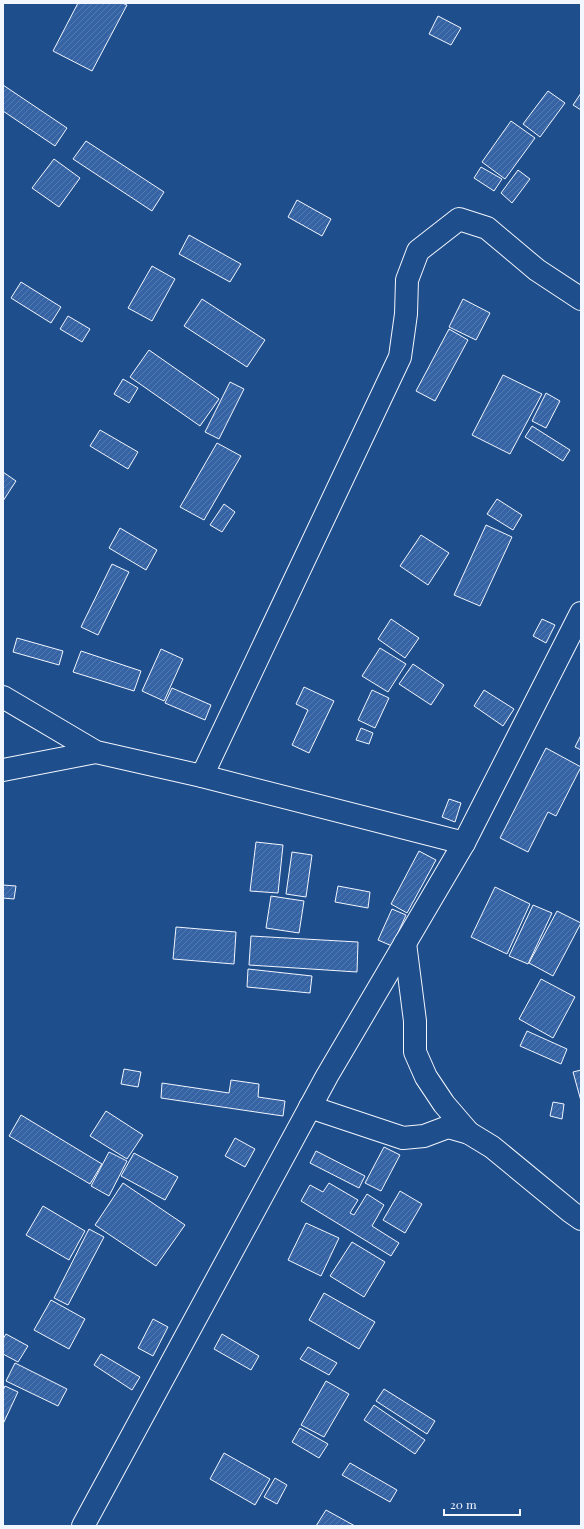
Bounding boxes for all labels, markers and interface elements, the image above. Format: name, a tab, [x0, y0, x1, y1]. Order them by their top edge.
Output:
scale bar	[444, 1491, 520, 1517]
text: 20 m	[450, 1496, 477, 1512]

